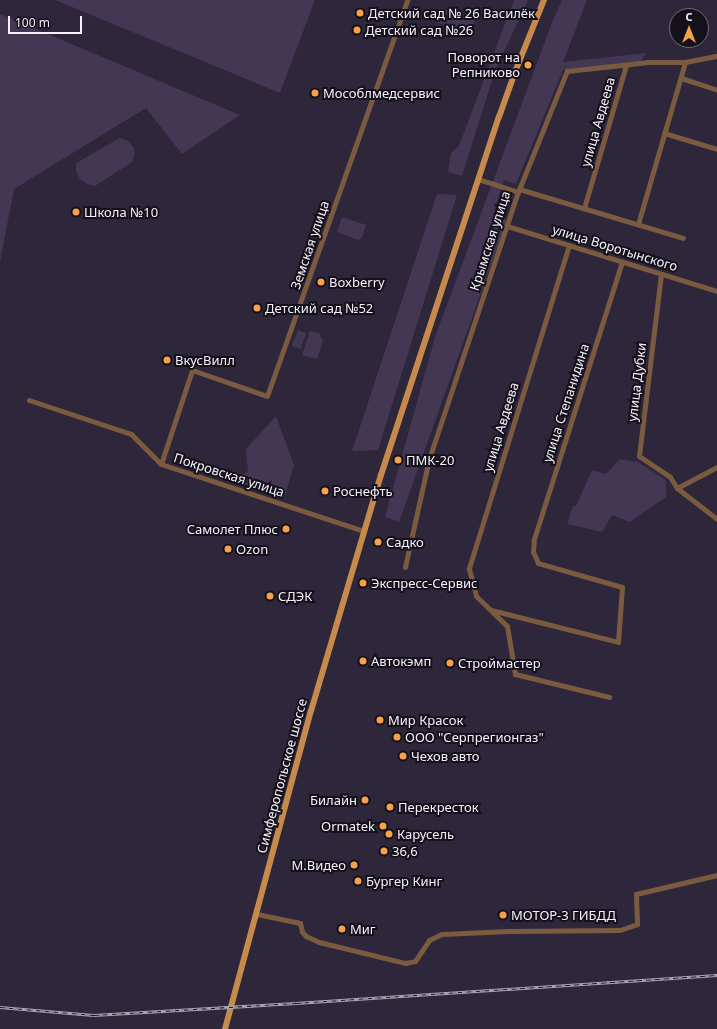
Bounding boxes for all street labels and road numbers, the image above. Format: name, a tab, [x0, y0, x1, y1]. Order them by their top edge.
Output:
street label: улица Авдеева	[578, 75, 618, 169]
street label: Крымская улица	[467, 189, 513, 293]
street label: Земская улица	[288, 199, 332, 291]
street label: улица Воротынского	[551, 222, 679, 274]
street label: улица Степанидина	[539, 342, 593, 464]
street label: улица Дубки	[624, 342, 650, 422]
street label: улица Авдеева	[480, 380, 522, 474]
street label: Покровская улица	[172, 450, 286, 500]
street label: Симферопольское шоссе	[254, 697, 310, 855]

